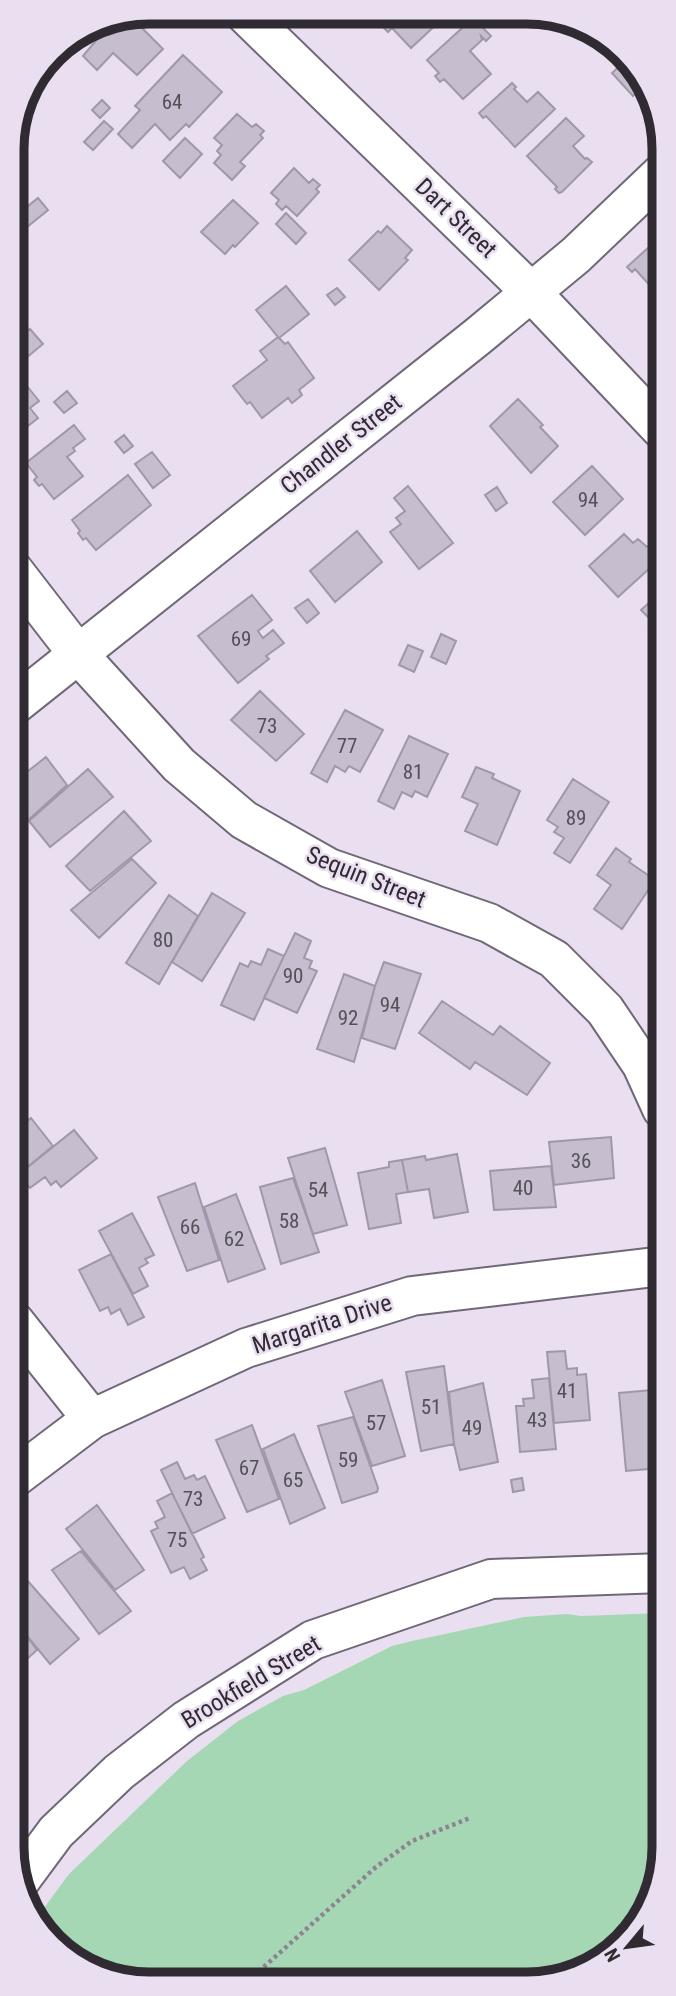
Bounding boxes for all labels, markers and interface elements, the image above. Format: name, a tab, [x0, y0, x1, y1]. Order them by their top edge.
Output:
house number: 64	[162, 90, 182, 114]
street label: Dart Street	[410, 173, 502, 263]
street label: Chandler Street	[275, 388, 407, 500]
house number: 94	[578, 488, 598, 512]
house number: 69	[231, 627, 251, 651]
house number: 73	[257, 714, 277, 738]
house number: 77	[337, 734, 357, 758]
house number: 81	[403, 760, 423, 784]
house number: 89	[566, 806, 586, 830]
street label: Sequin Street	[302, 840, 430, 914]
house number: 80	[153, 928, 173, 952]
house number: 90	[283, 964, 303, 988]
house number: 94	[380, 993, 400, 1017]
house number: 92	[338, 1006, 358, 1030]
house number: 36	[571, 1149, 591, 1173]
house number: 40	[513, 1176, 533, 1200]
house number: 54	[308, 1178, 328, 1202]
house number: 58	[279, 1209, 299, 1233]
house number: 66	[180, 1215, 200, 1239]
house number: 62	[224, 1227, 244, 1251]
street label: Margarita Drive	[249, 1288, 395, 1360]
house number: 41	[557, 1379, 577, 1403]
house number: 51	[421, 1395, 441, 1419]
house number: 43	[527, 1408, 547, 1432]
house number: 57	[366, 1411, 386, 1435]
house number: 49	[462, 1416, 482, 1440]
house number: 59	[338, 1448, 358, 1472]
house number: 67	[239, 1456, 259, 1480]
house number: 65	[283, 1468, 303, 1492]
house number: 73	[183, 1487, 203, 1511]
house number: 75	[167, 1528, 187, 1552]
street label: Brookfield Street	[176, 1630, 326, 1734]
north arrow	[592, 1912, 662, 1982]
text: N	[600, 1944, 625, 1966]

